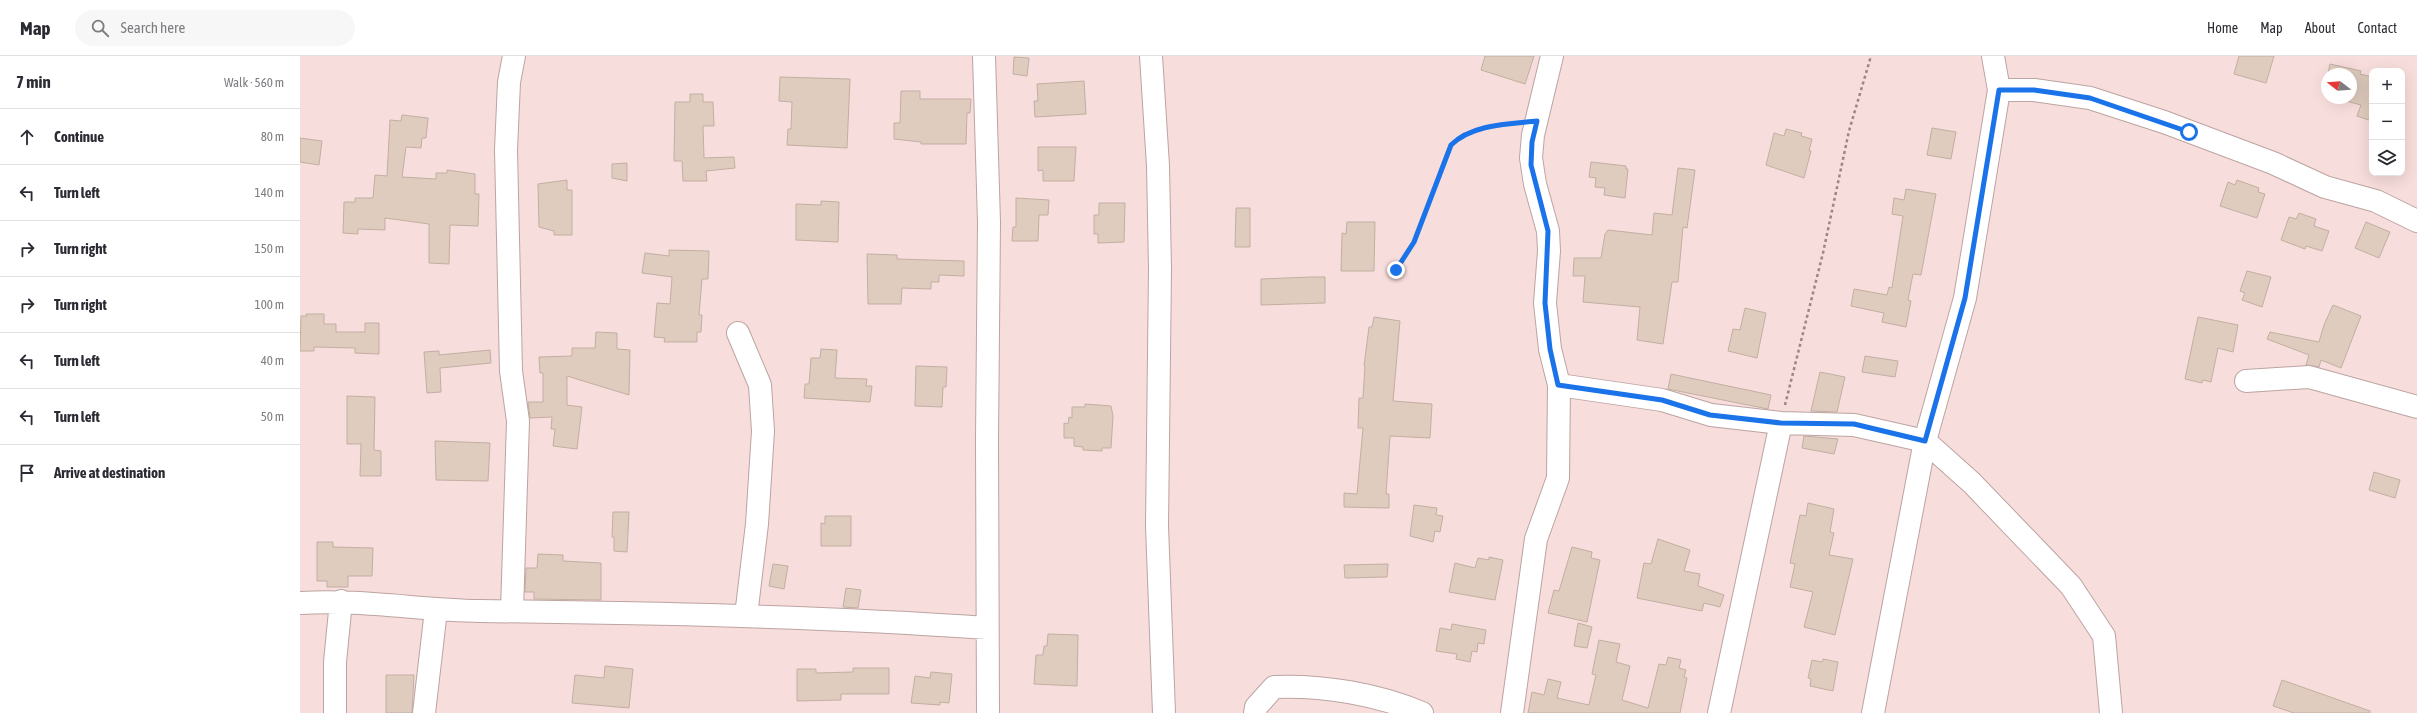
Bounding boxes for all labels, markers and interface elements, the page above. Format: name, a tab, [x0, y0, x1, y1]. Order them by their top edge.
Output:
search box	[75, 10, 355, 46]
text: Map	[20, 17, 51, 39]
icon: search	[89, 17, 111, 39]
text: Search here	[121, 19, 185, 36]
text: Home	[2207, 20, 2238, 36]
text: Map	[2260, 20, 2283, 36]
text: About	[2305, 20, 2336, 36]
text: Contact	[2358, 20, 2397, 36]
north arrow	[2321, 68, 2357, 104]
map controls	[2369, 68, 2405, 176]
button: +	[2369, 68, 2405, 104]
text: 7 min	[16, 72, 51, 92]
text: Walk · 560 m	[224, 75, 284, 90]
button: −	[2369, 104, 2405, 140]
route start	[2180, 123, 2198, 141]
icon: ahead	[16, 126, 38, 148]
text: Continue	[54, 128, 104, 145]
text: 80 m	[261, 129, 284, 144]
button: layers	[2369, 140, 2405, 176]
icon: left	[16, 182, 38, 204]
text: Turn left	[54, 184, 100, 201]
text: 140 m	[255, 185, 284, 200]
icon: right	[16, 238, 38, 260]
text: Turn right	[54, 240, 107, 257]
text: 150 m	[255, 241, 284, 256]
route end	[1387, 261, 1405, 279]
icon: right	[16, 294, 38, 316]
text: Turn right	[54, 296, 107, 313]
text: 100 m	[255, 297, 284, 312]
icon: left	[16, 350, 38, 372]
text: Turn left	[54, 352, 100, 369]
text: 40 m	[261, 353, 284, 368]
icon: left	[16, 406, 38, 428]
text: Turn left	[54, 408, 100, 425]
text: 50 m	[261, 409, 284, 424]
icon: arrive	[16, 462, 38, 484]
text: Arrive at destination	[54, 464, 165, 481]

